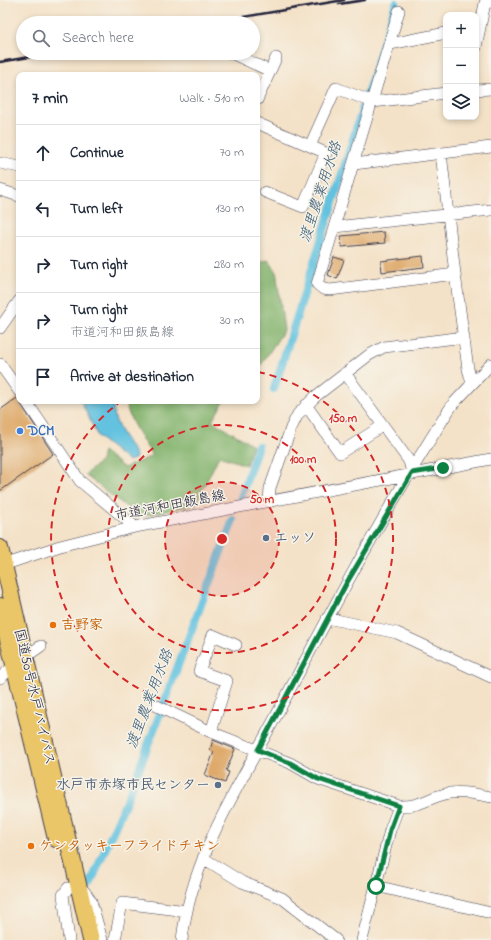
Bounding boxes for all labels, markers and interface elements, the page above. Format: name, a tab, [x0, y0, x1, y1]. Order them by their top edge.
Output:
map controls	[443, 12, 479, 120]
button: +	[443, 12, 479, 48]
search box	[16, 16, 260, 60]
icon: search	[30, 27, 52, 49]
text: Search here	[62, 27, 134, 49]
button: −	[443, 48, 479, 84]
button: layers	[443, 84, 479, 120]
text: 7 min	[32, 86, 68, 111]
text: Walk · 510 m	[179, 89, 244, 108]
water label: 渡里農業用水路	[294, 138, 348, 245]
icon: ahead	[32, 142, 54, 164]
text: Continue	[70, 142, 124, 164]
text: 70 m	[220, 143, 244, 162]
icon: left	[32, 198, 54, 220]
text: Turn left	[70, 198, 123, 220]
text: 130 m	[216, 199, 244, 218]
icon: right	[32, 254, 54, 276]
text: Turn right	[70, 254, 128, 276]
text: 280 m	[214, 255, 244, 274]
text: Turn right	[70, 299, 128, 321]
icon: right	[32, 310, 54, 332]
text: 30 m	[220, 311, 244, 330]
text: 市道河和田飯島線	[70, 323, 174, 342]
icon: arrive	[32, 366, 54, 388]
text: Arrive at destination	[70, 366, 194, 388]
text: 150 m	[329, 410, 358, 428]
place label: DCM	[27, 421, 54, 442]
marker: DCM	[15, 426, 25, 436]
text: 100 m	[290, 451, 317, 469]
route end	[434, 459, 452, 477]
street label: 市道河和田飯島線	[113, 485, 227, 527]
text: 50 m	[250, 491, 275, 509]
place label: エッソ	[274, 528, 316, 549]
centre of rings	[215, 532, 229, 546]
marker: エッソ	[261, 533, 271, 543]
place label: 吉野家	[61, 615, 103, 636]
marker: 吉野家	[48, 620, 58, 630]
street label: 国道50号水戸バイパス	[8, 627, 60, 767]
water label: 渡里農業用水路	[121, 645, 179, 752]
place label: 水戸市赤塚市民センター	[56, 775, 210, 796]
marker: 水戸市赤塚市民センター	[213, 780, 223, 790]
place label: ケンタッキーフライドチキン	[39, 836, 220, 857]
marker: ケンタッキーフライドチキン	[26, 841, 36, 851]
route start	[367, 877, 385, 895]

